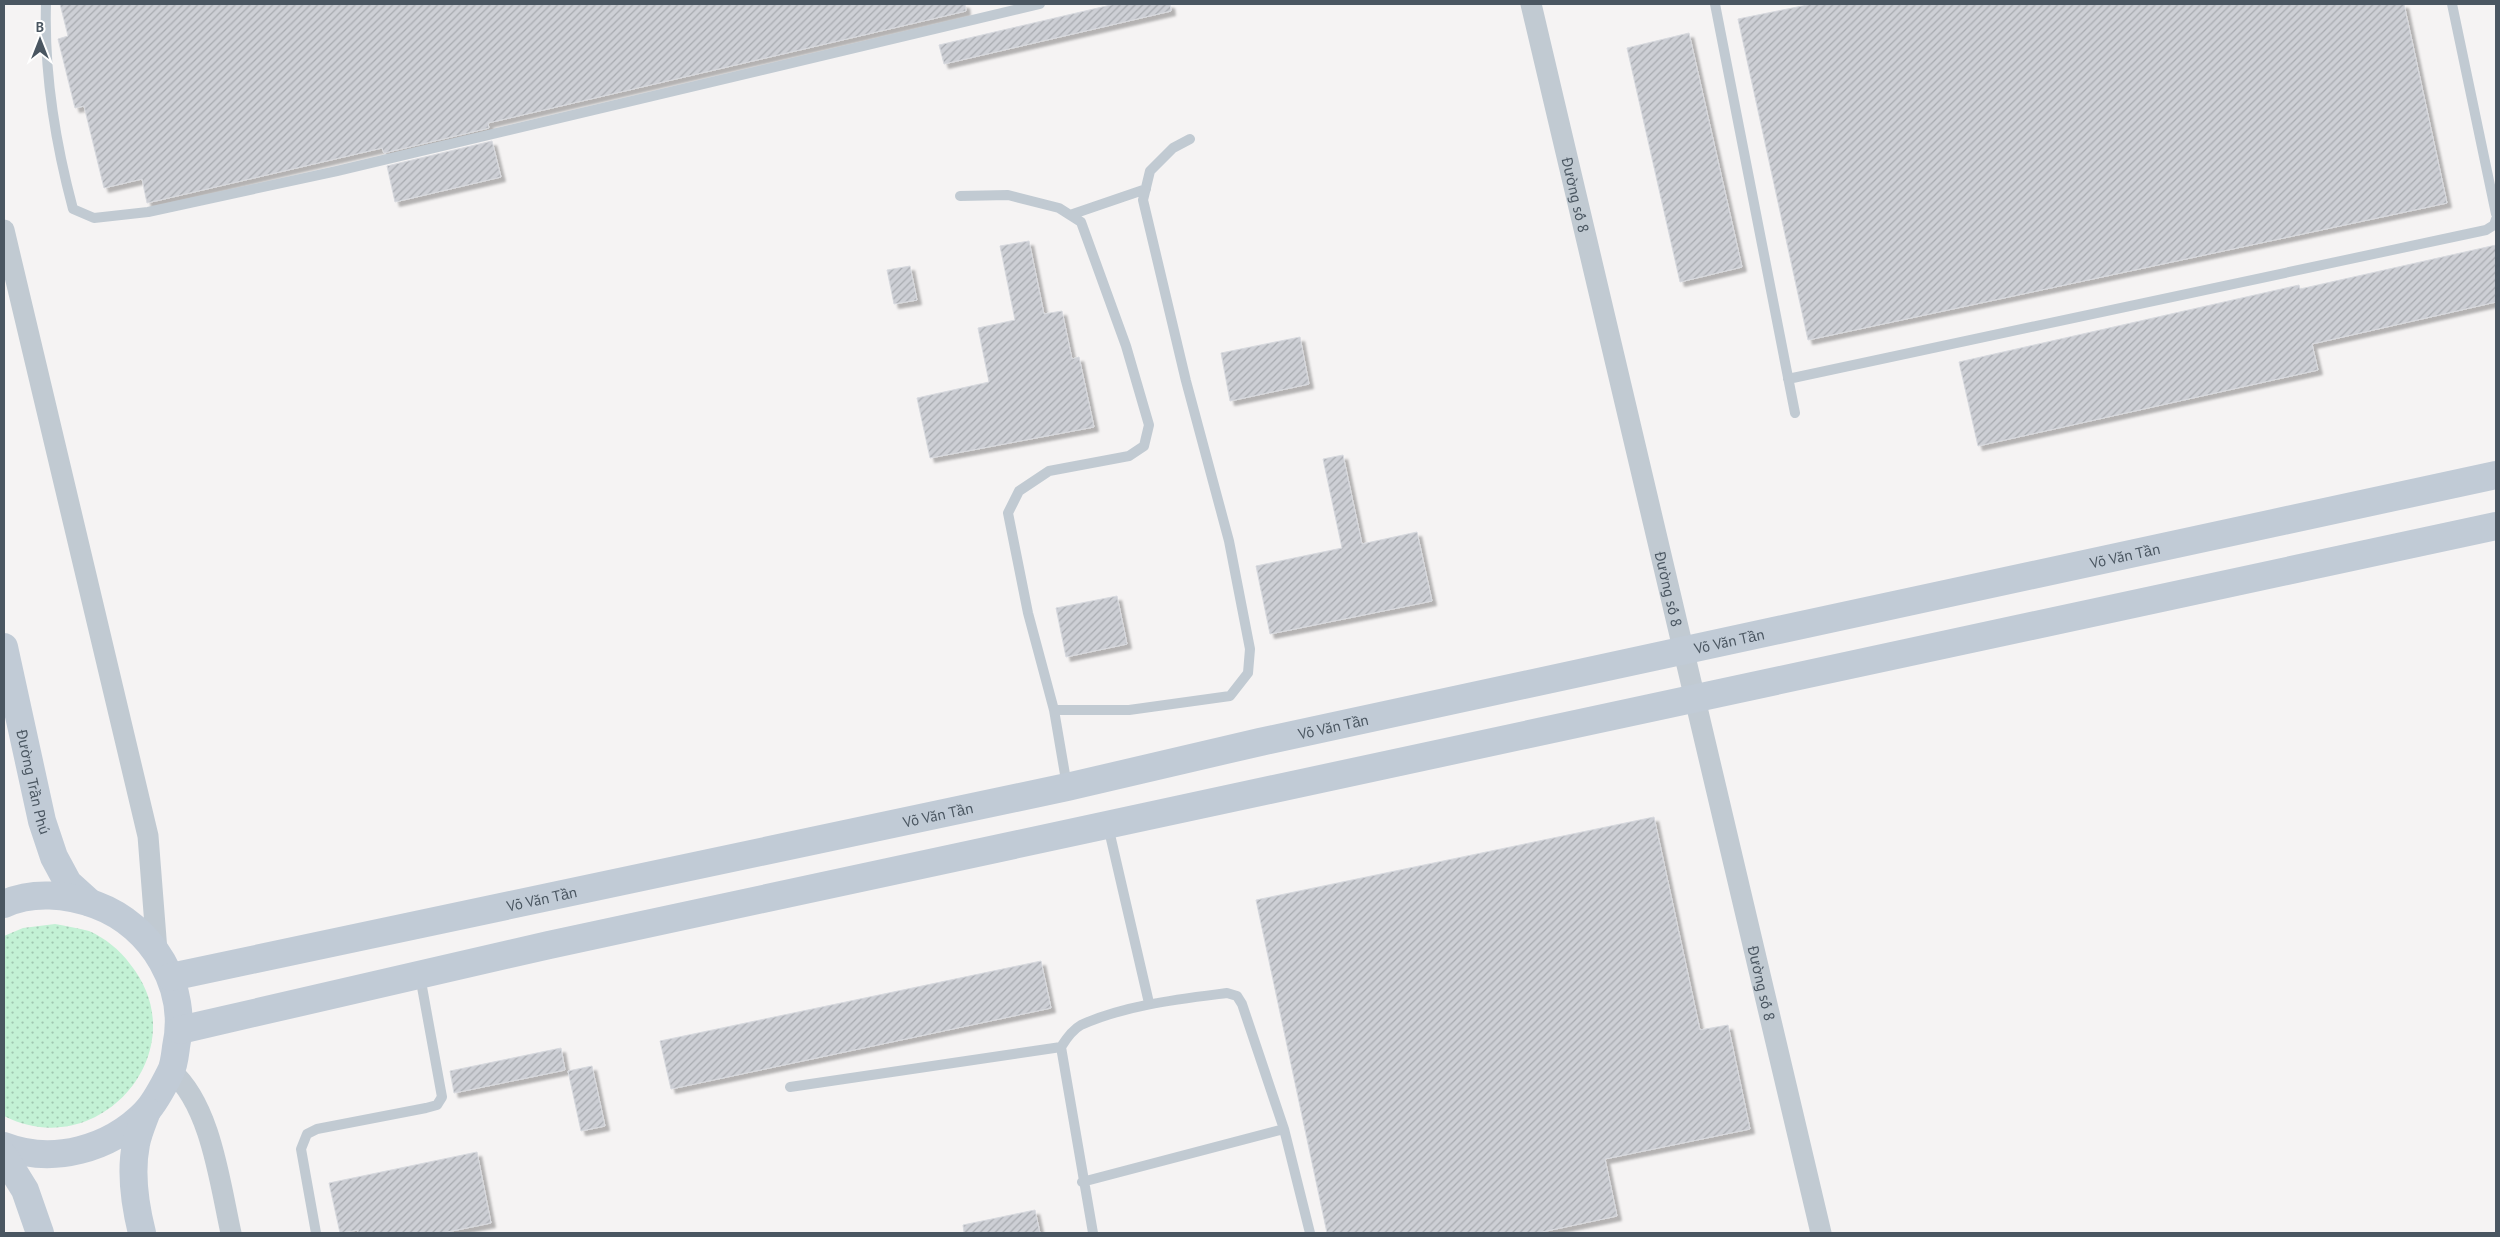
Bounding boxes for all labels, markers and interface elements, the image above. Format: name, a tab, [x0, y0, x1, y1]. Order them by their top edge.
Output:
north arrow	[15, 15, 65, 65]
text: B	[36, 18, 44, 36]
street label: Đường số 8	[1558, 154, 1594, 234]
street label: Võ Văn Tần	[2087, 538, 2162, 572]
street label: Đường số 8	[1651, 548, 1687, 628]
street label: Võ Văn Tần	[1691, 624, 1766, 658]
street label: Võ Văn Tần	[1295, 709, 1370, 743]
street label: Đường Trần Phú	[13, 727, 55, 837]
street label: Võ Văn Tần	[900, 798, 975, 831]
street label: Võ Văn Tần	[504, 882, 579, 915]
street label: Đường số 8	[1744, 943, 1780, 1023]

